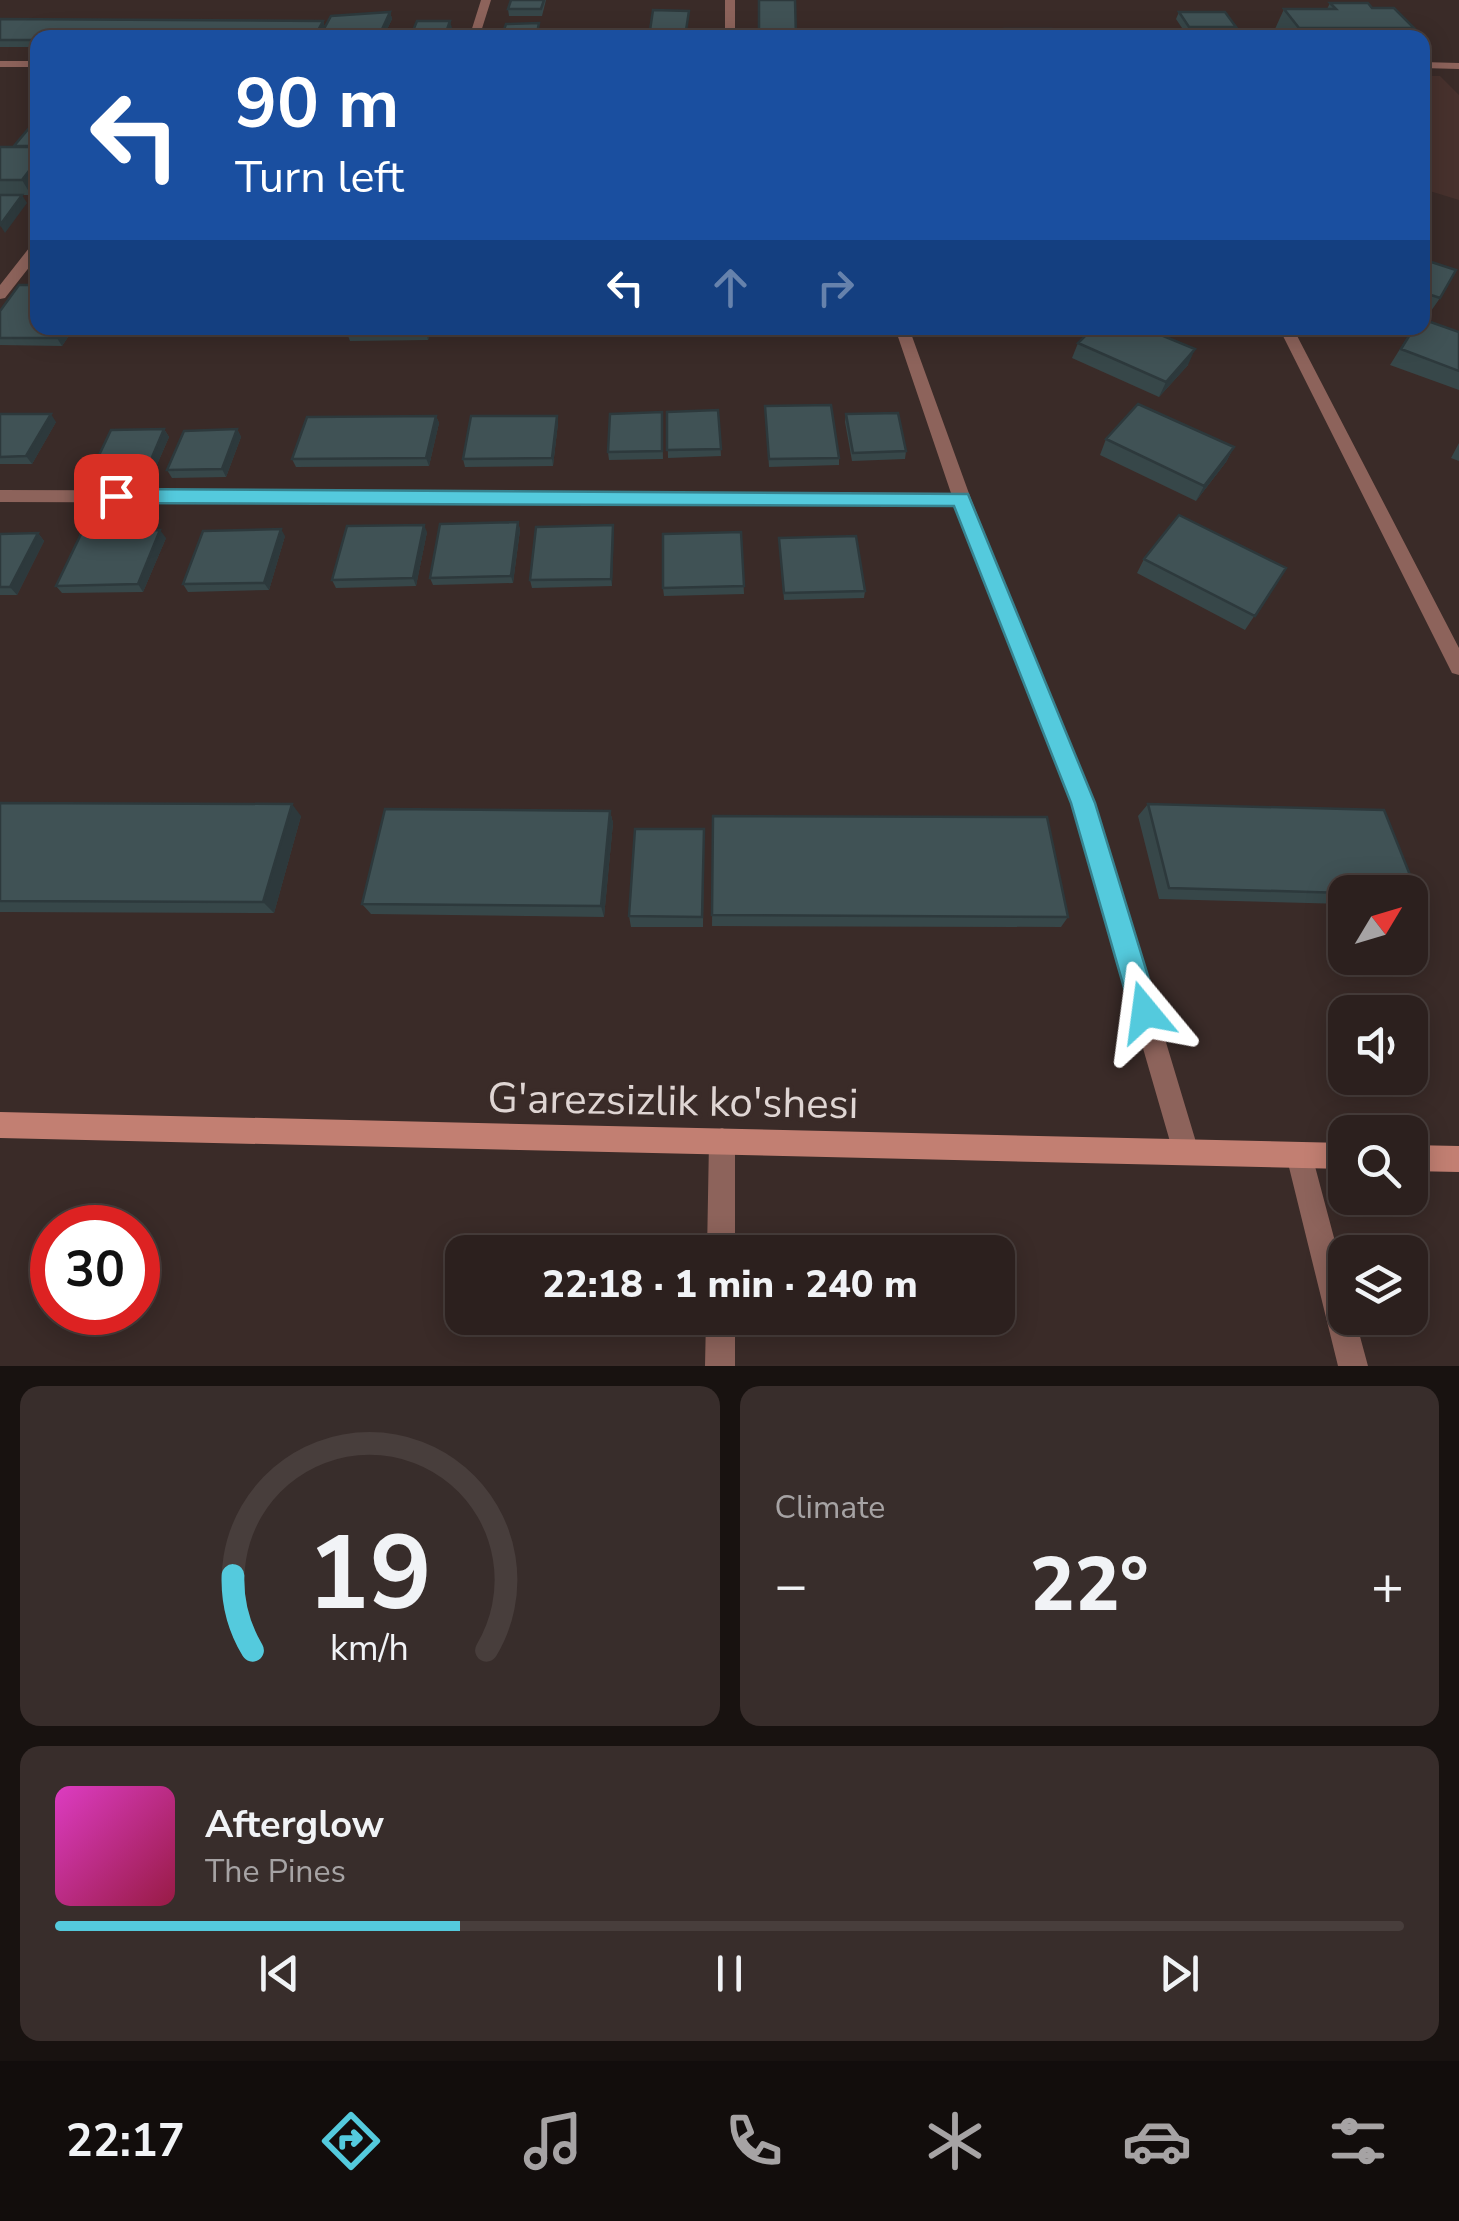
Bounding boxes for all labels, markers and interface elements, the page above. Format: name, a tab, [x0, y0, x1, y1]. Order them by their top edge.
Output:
text: 90 m	[235, 56, 399, 152]
icon: left	[70, 70, 200, 200]
text: Turn left	[235, 147, 404, 208]
icon: left	[598, 260, 653, 315]
icon: ahead	[703, 260, 758, 315]
icon: right	[808, 260, 863, 315]
pin	[74, 454, 159, 539]
icon: arrive	[89, 469, 144, 524]
north arrow	[1328, 875, 1428, 975]
map controls	[1328, 875, 1428, 1335]
position arrow	[1093, 960, 1197, 1064]
button: sound	[1328, 995, 1428, 1095]
street label: G'arezsizlik ko'shesi	[487, 1070, 859, 1133]
button: search	[1328, 1115, 1428, 1215]
speed limit sign: 30	[30, 1205, 160, 1335]
button: layers	[1328, 1235, 1428, 1335]
text: 22:18 · 1 min · 240 m	[542, 1259, 918, 1310]
text: Climate	[775, 1486, 885, 1529]
text: 19	[307, 1503, 432, 1645]
text: 22°	[1030, 1534, 1149, 1636]
text: −	[775, 1548, 808, 1623]
text: +	[1371, 1548, 1404, 1623]
text: km/h	[330, 1624, 409, 1673]
text: Afterglow	[205, 1799, 384, 1850]
text: The Pines	[205, 1850, 346, 1893]
icon: previous	[252, 1946, 307, 2001]
icon: pause	[702, 1946, 757, 2001]
icon: next	[1152, 1946, 1207, 2001]
icon: directions	[316, 2106, 386, 2176]
icon: music	[518, 2106, 588, 2176]
icon: phone	[719, 2106, 789, 2176]
icon: climate	[920, 2106, 990, 2176]
icon: car	[1122, 2106, 1192, 2176]
icon: filters	[1323, 2106, 1393, 2176]
text: 22:17	[66, 2111, 185, 2172]

